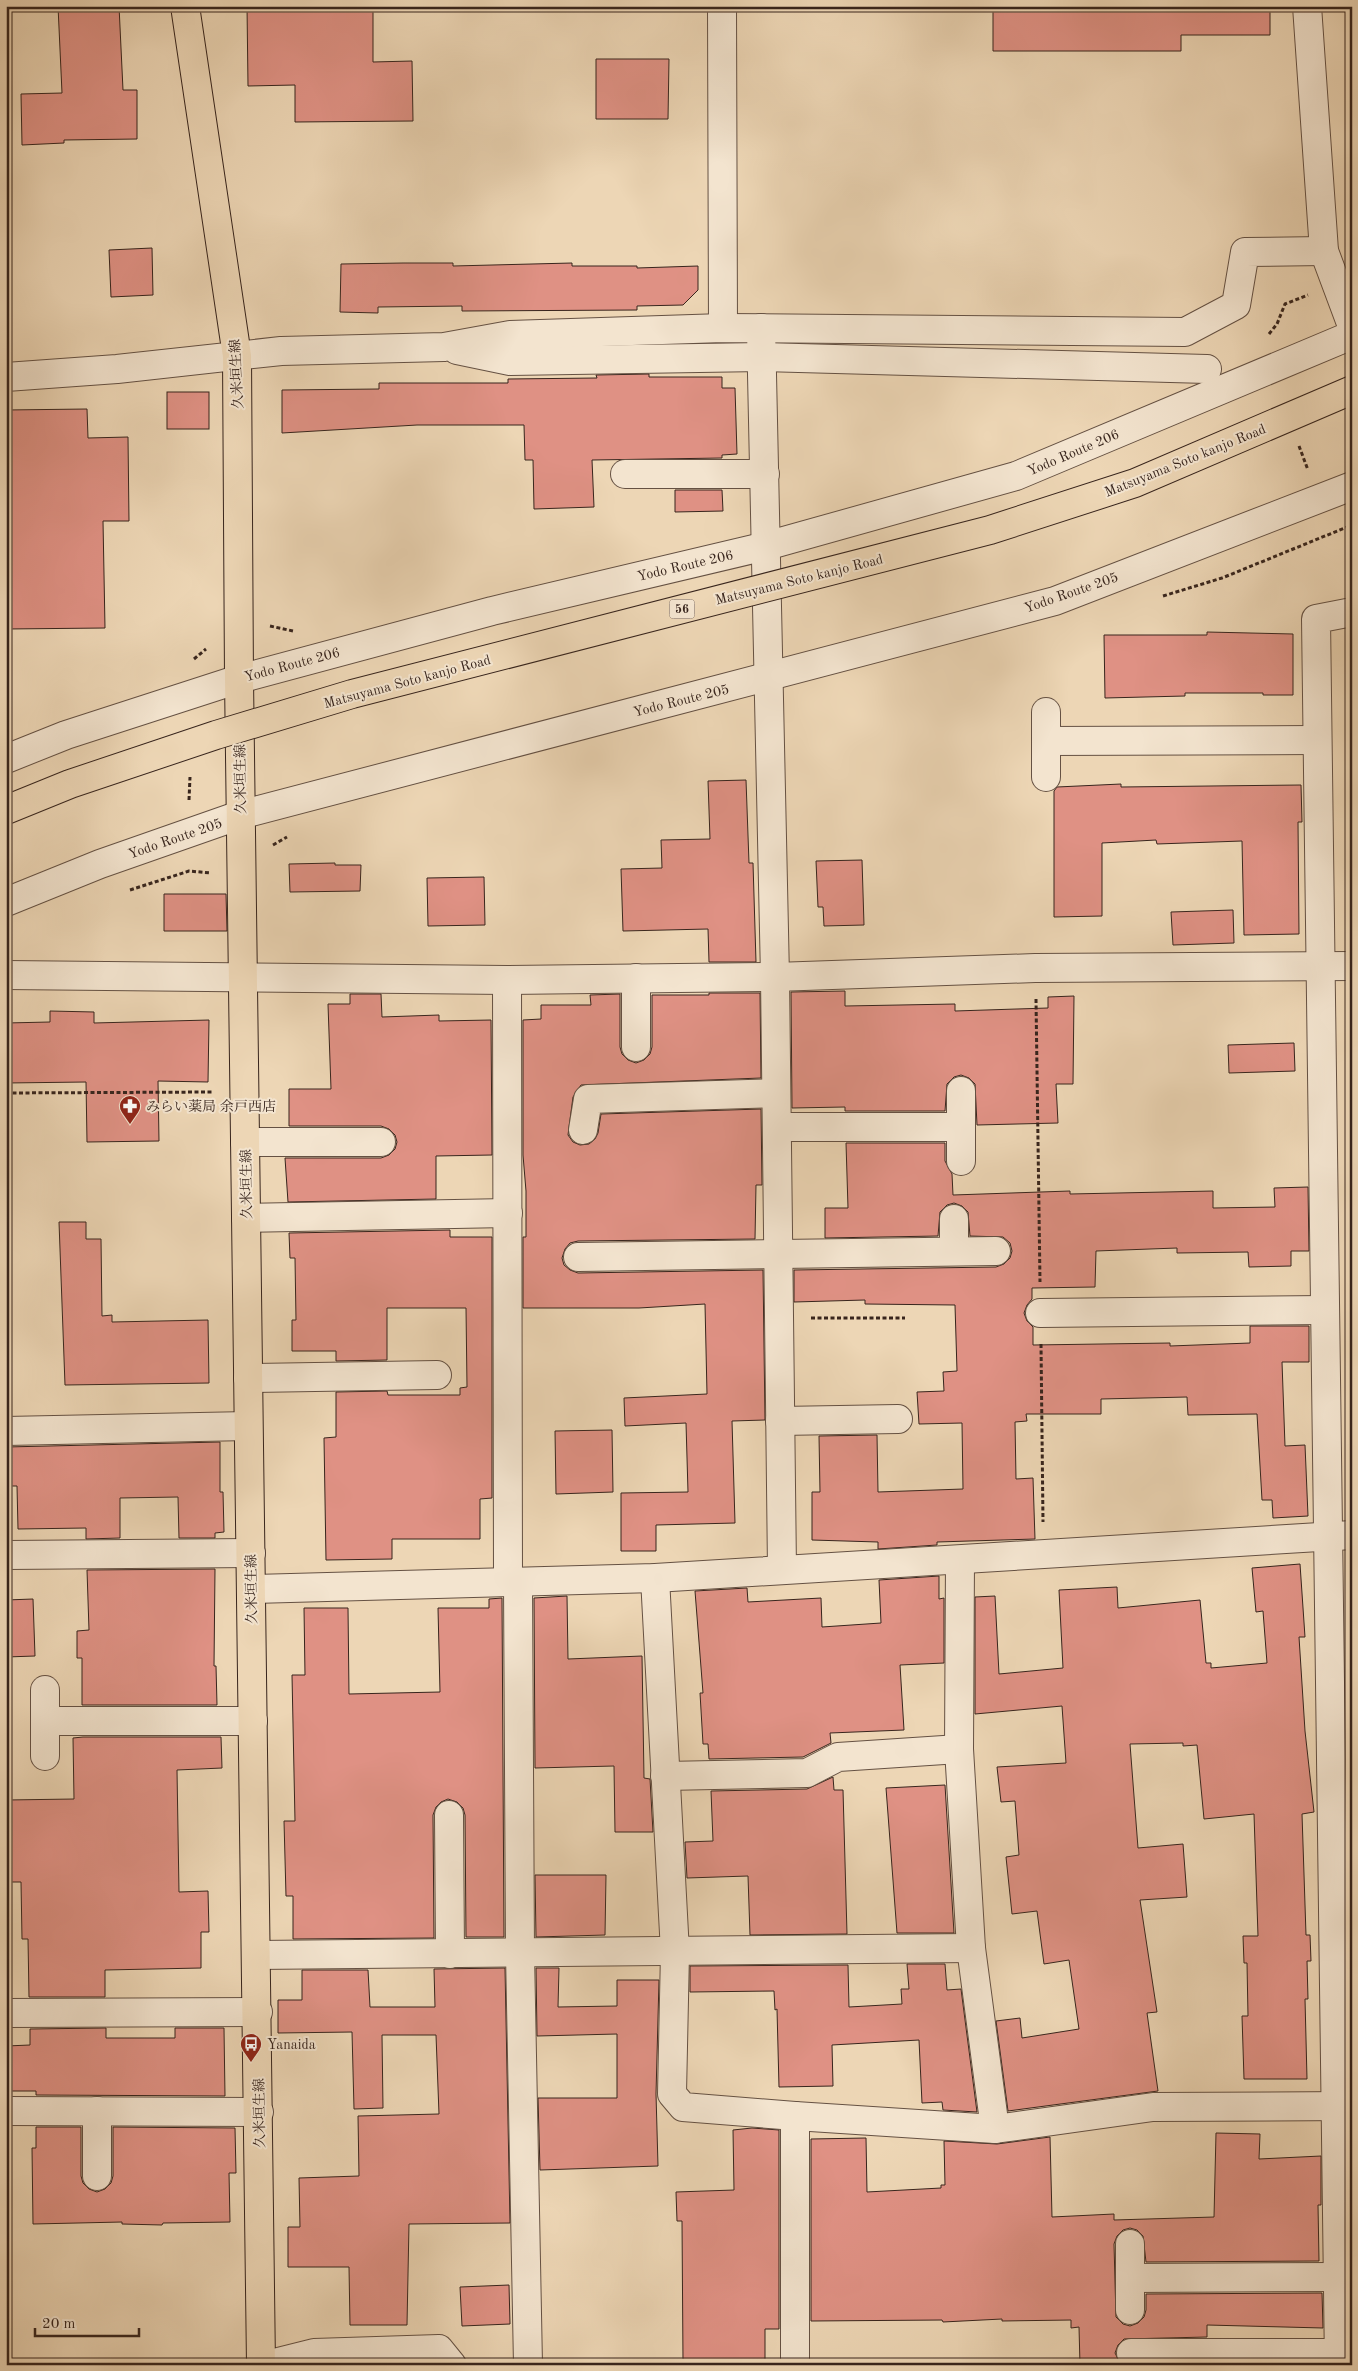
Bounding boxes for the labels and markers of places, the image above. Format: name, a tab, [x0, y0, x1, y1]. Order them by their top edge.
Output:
pharmacy icon: みらい薬局 余戸西店	[118, 1094, 142, 1125]
place label: みらい薬局 余戸西店	[146, 1099, 276, 1114]
bus stop icon: Yanaida	[239, 2032, 263, 2063]
place label: Yanaida	[267, 2038, 316, 2052]

